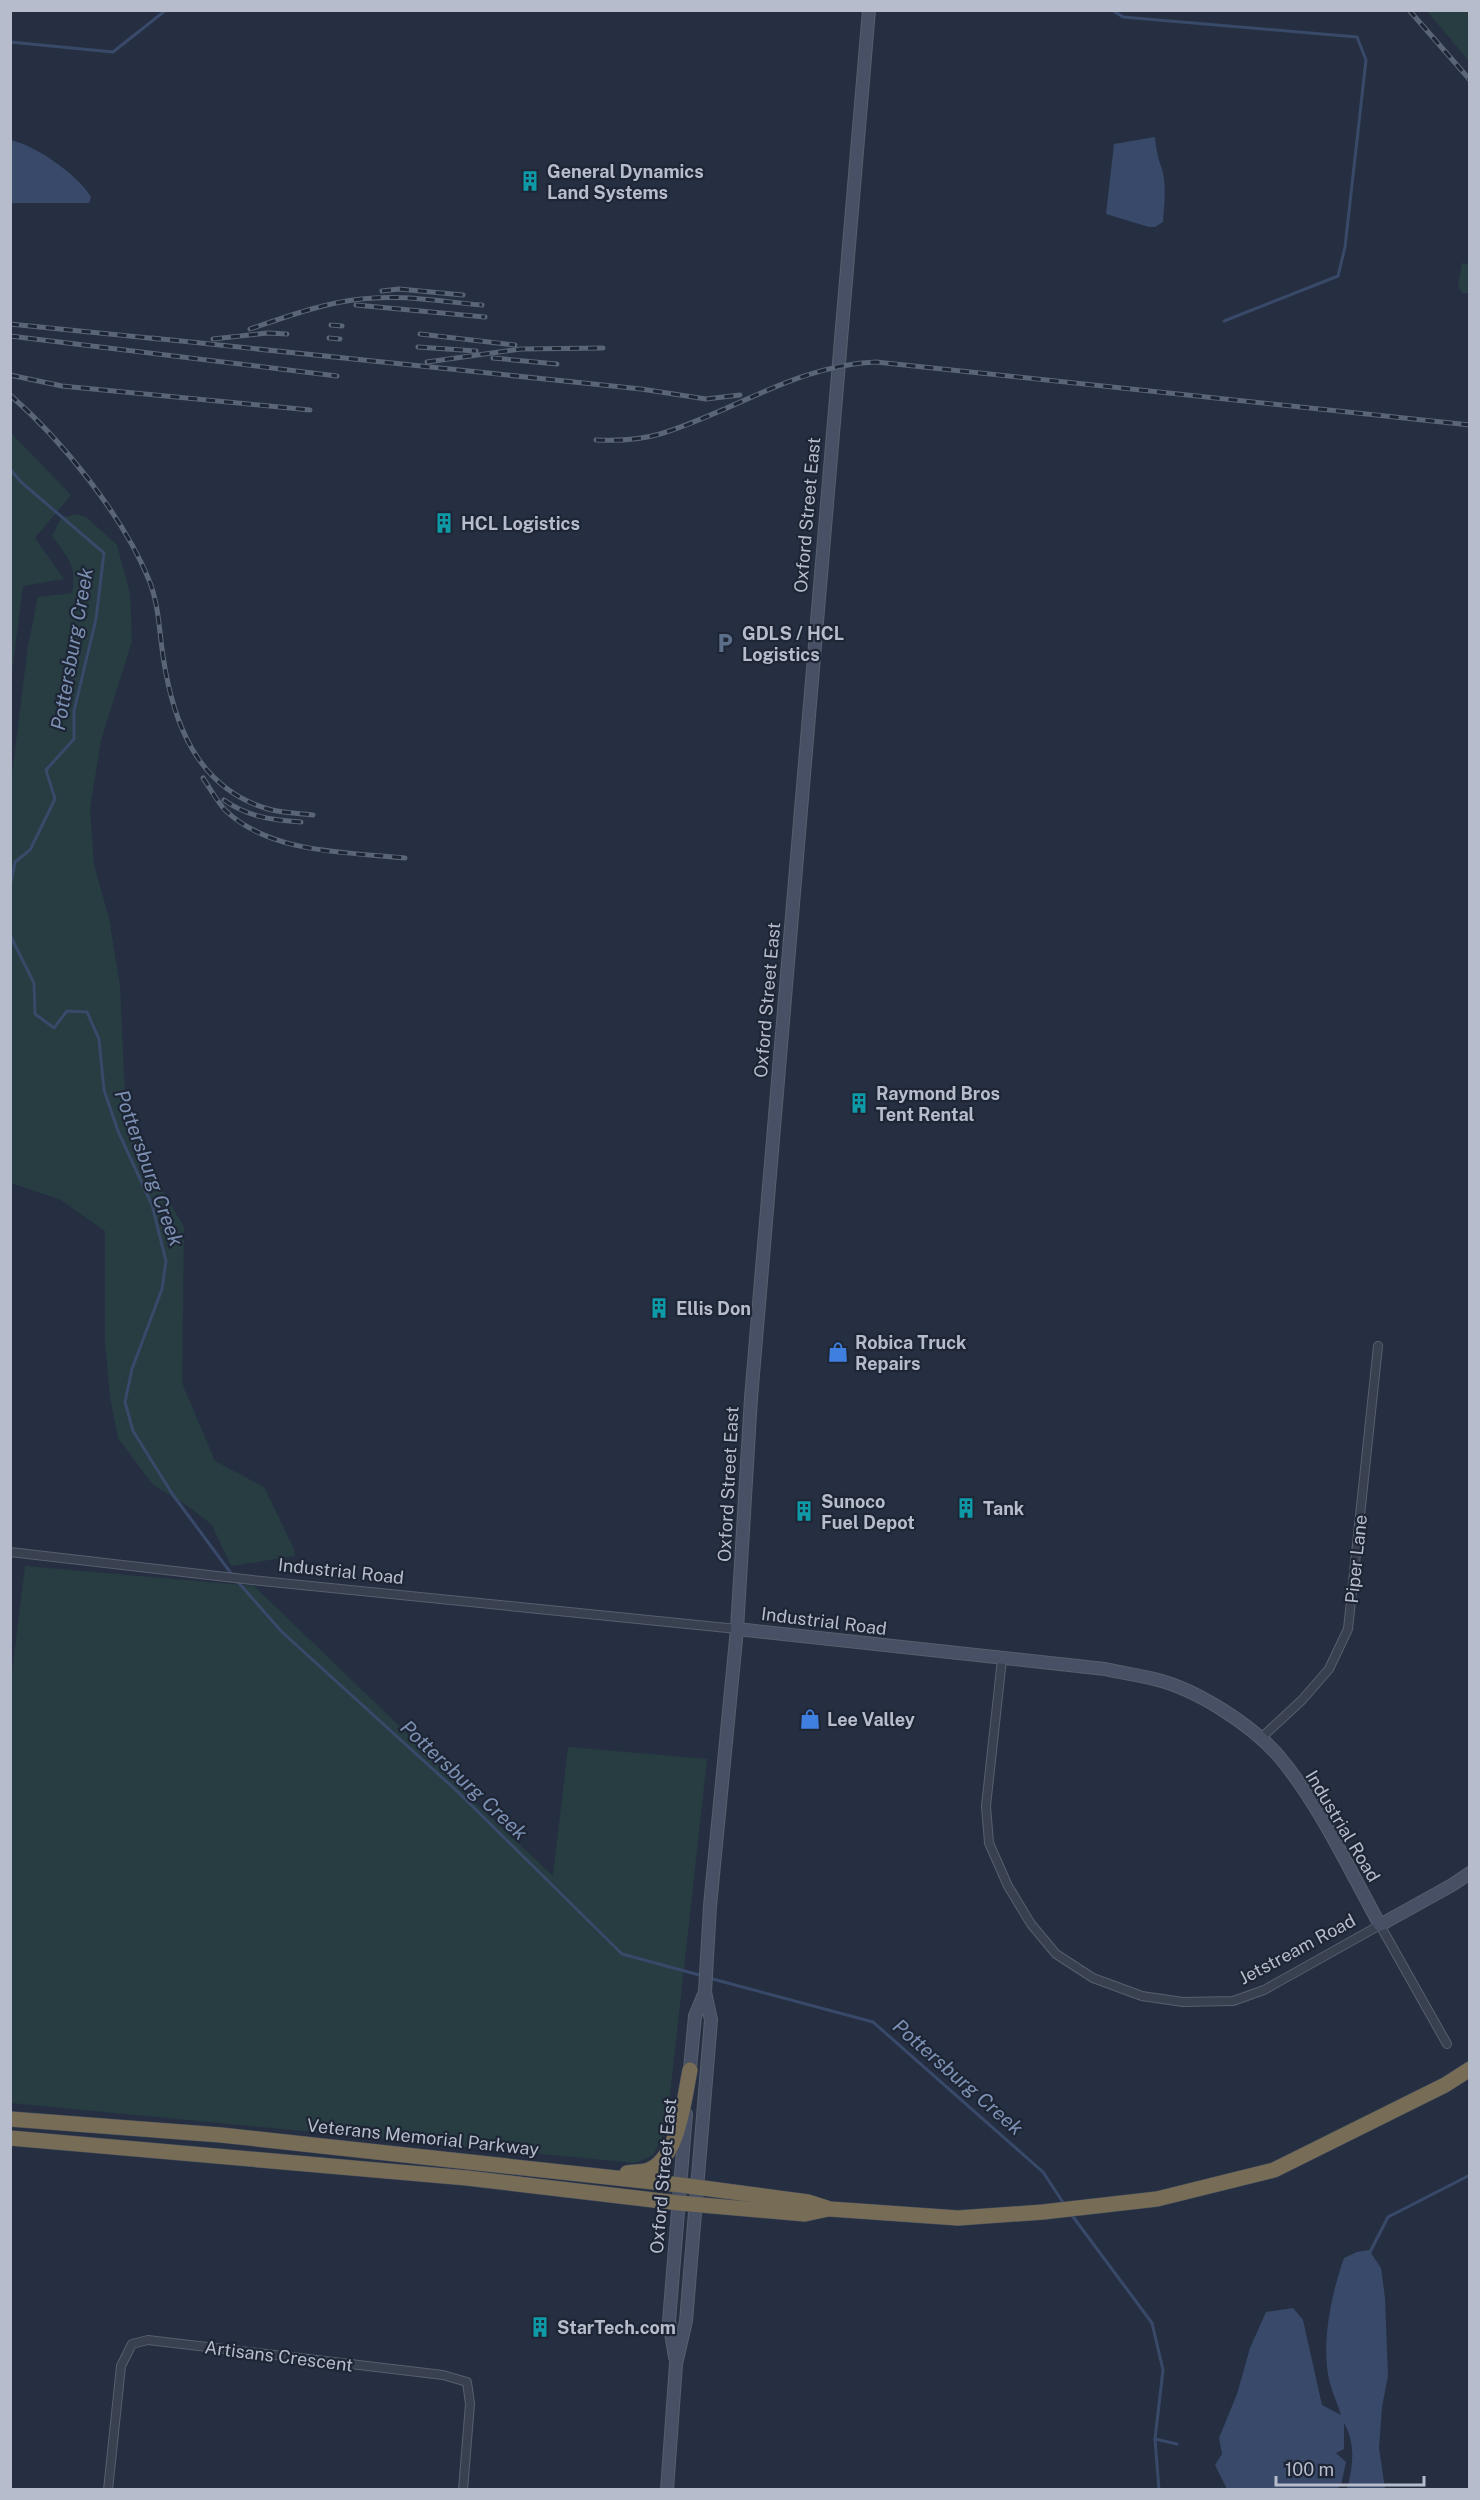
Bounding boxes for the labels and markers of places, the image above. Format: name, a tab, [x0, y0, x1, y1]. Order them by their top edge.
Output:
place label: General Dynamics Land Systems	[547, 161, 704, 203]
building icon: General Dynamics Land Systems	[518, 169, 542, 193]
building icon: HCL Logistics	[432, 511, 456, 535]
place label: HCL Logistics	[461, 513, 580, 534]
place label: GDLS / HCL Logistics	[742, 623, 844, 665]
parking icon: GDLS / HCL Logistics	[713, 631, 737, 655]
place label: Raymond Bros Tent Rental	[876, 1083, 1000, 1125]
building icon: Raymond Bros Tent Rental	[847, 1091, 871, 1115]
building icon: Ellis Don	[647, 1296, 671, 1320]
place label: Ellis Don	[676, 1298, 751, 1319]
place label: Robica Truck Repairs	[855, 1332, 967, 1374]
shop icon: Robica Truck Repairs	[826, 1340, 850, 1364]
place label: Sunoco Fuel Depot	[821, 1491, 915, 1533]
building icon: Tank	[954, 1496, 978, 1520]
place label: Tank	[983, 1498, 1025, 1519]
building icon: Sunoco Fuel Depot	[792, 1499, 816, 1523]
shop icon: Lee Valley	[798, 1707, 822, 1731]
place label: Lee Valley	[827, 1709, 915, 1730]
building icon: StarTech.com	[528, 2315, 552, 2339]
place label: StarTech.com	[557, 2317, 676, 2338]

